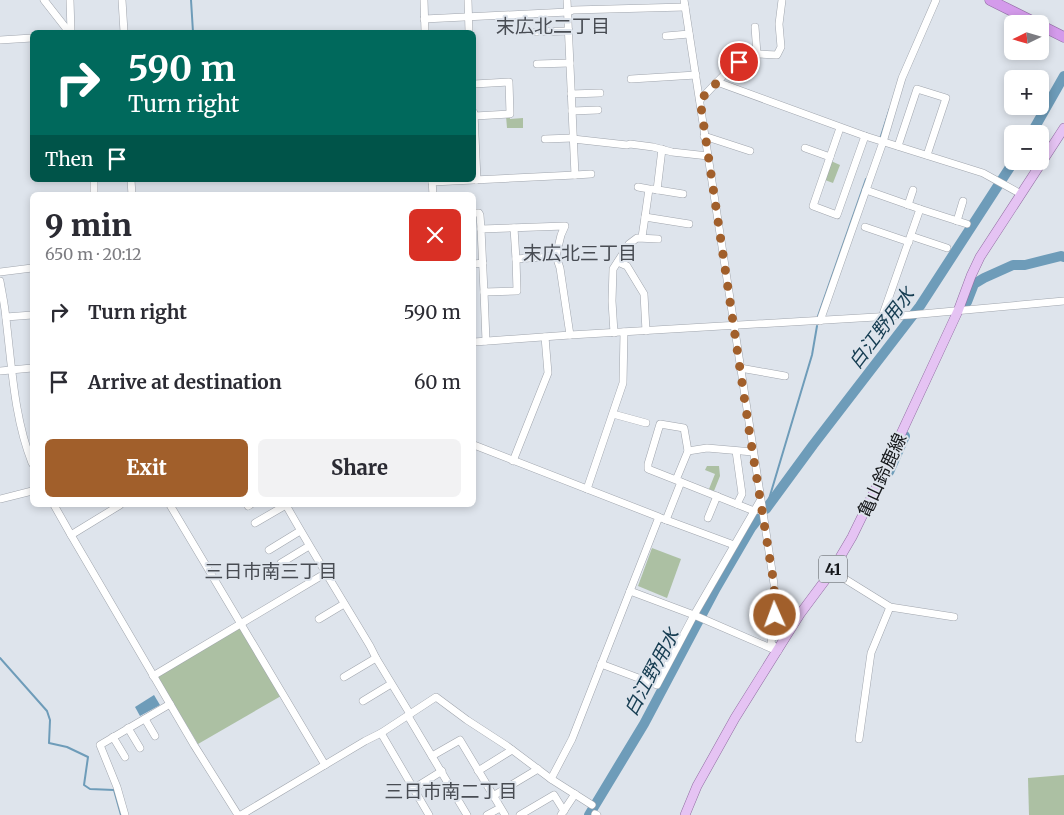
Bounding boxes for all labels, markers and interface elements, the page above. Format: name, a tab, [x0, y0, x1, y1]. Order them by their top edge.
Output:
district label: 末広北二丁目	[496, 14, 610, 38]
north arrow	[1004, 15, 1049, 60]
map controls	[1004, 15, 1049, 170]
pin	[718, 41, 760, 83]
text: 590 m	[128, 47, 236, 91]
icon: arrive	[725, 48, 753, 76]
icon: right	[45, 50, 110, 115]
button: +	[1004, 70, 1049, 115]
text: Turn right	[128, 90, 239, 118]
button: −	[1004, 125, 1049, 170]
icon: arrive	[103, 145, 131, 173]
text: Then	[45, 147, 93, 171]
text: 9 min	[45, 206, 132, 244]
button: close	[409, 209, 461, 261]
district label: 末広北三丁目	[523, 241, 637, 265]
text: 650 m · 20:12	[45, 244, 142, 264]
water label: 白江野用水	[843, 281, 920, 373]
icon: right	[45, 298, 73, 326]
text: Turn right	[88, 300, 187, 324]
text: 590 m	[403, 300, 461, 324]
icon: arrive	[45, 368, 73, 396]
text: Arrive at destination	[88, 370, 282, 394]
text: 60 m	[414, 370, 461, 394]
street label: 亀山鈴鹿線	[853, 429, 911, 521]
button: Exit	[45, 439, 248, 497]
button: Share	[258, 439, 461, 497]
road number: 41	[819, 556, 847, 582]
district label: 三日市南三丁目	[204, 559, 338, 583]
position arrow	[748, 588, 800, 640]
water label: 白江野用水	[618, 623, 685, 720]
district label: 三日市南二丁目	[384, 779, 518, 803]

